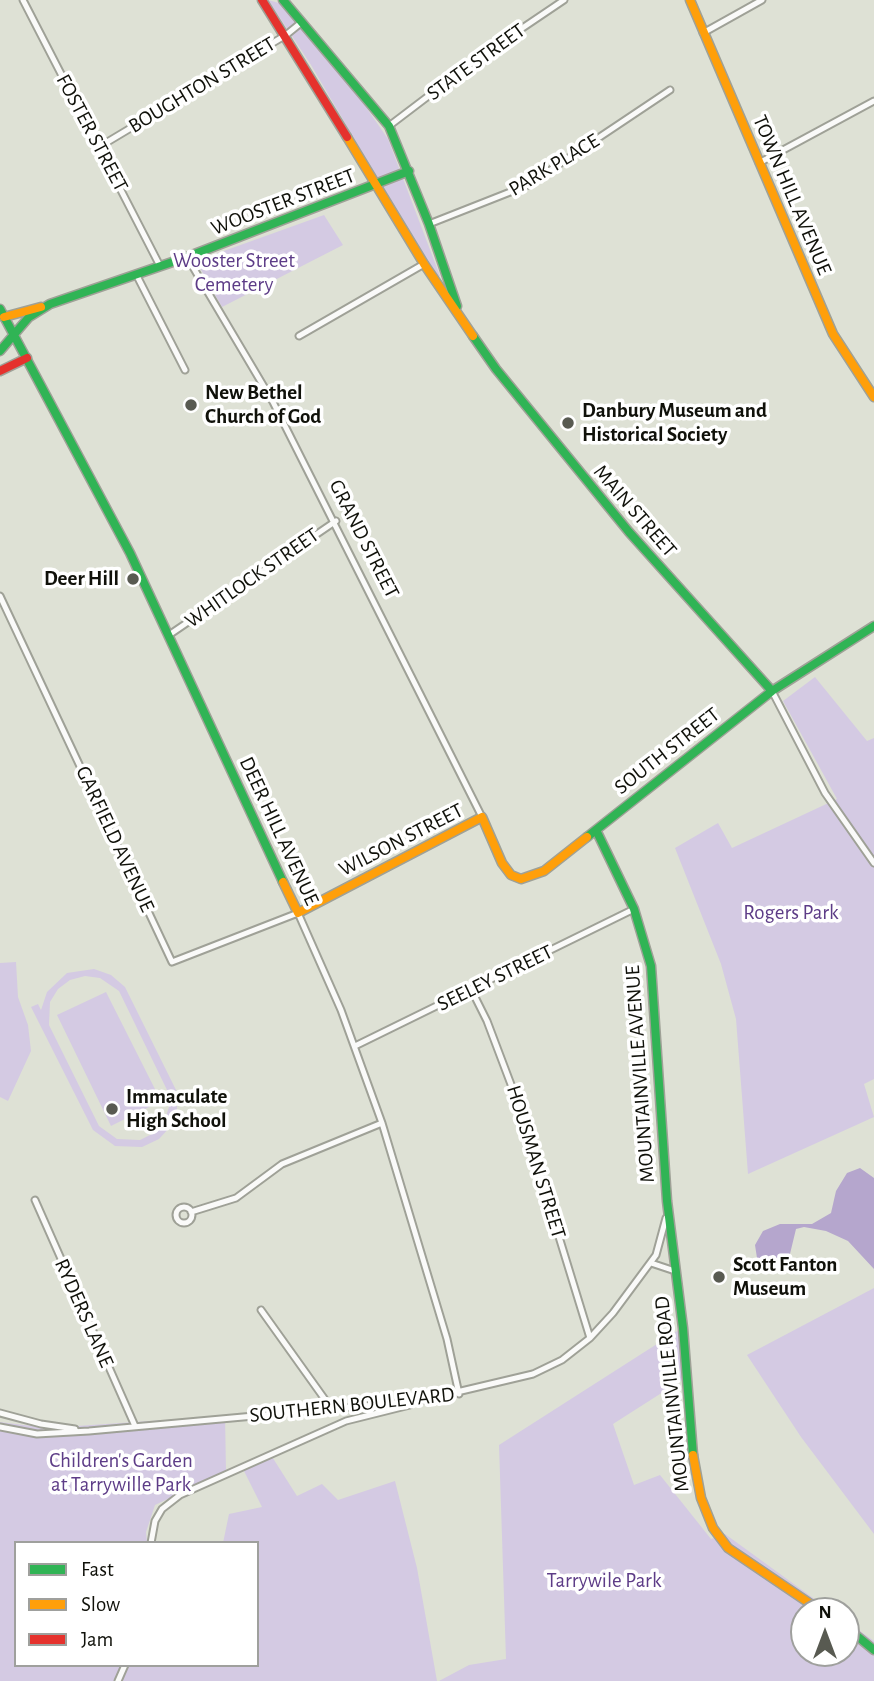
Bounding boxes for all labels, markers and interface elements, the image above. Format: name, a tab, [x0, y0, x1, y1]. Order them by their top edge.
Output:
street label: STATE STREET	[422, 18, 530, 106]
street label: BOUGHTON STREET	[124, 31, 280, 139]
street label: FOSTER STREET	[50, 70, 134, 196]
street label: TOWN HILL AVENUE	[747, 111, 837, 279]
street label: PARK PLACE	[504, 128, 604, 202]
street label: WOOSTER STREET	[207, 163, 359, 241]
park label: Wooster Street Cemetery	[173, 248, 295, 298]
place label: New Bethel Church of God	[205, 380, 321, 430]
marker: New Bethel Church of God	[183, 397, 199, 413]
place label: Danbury Museum and Historical Society	[582, 398, 767, 448]
marker: Danbury Museum and Historical Society	[560, 415, 576, 431]
street label: MAIN STREET	[588, 460, 682, 562]
street label: GRAND STREET	[323, 475, 405, 603]
street label: WHITLOCK STREET	[180, 522, 324, 634]
place label: Deer Hill	[44, 566, 119, 592]
marker: Deer Hill	[125, 571, 141, 587]
street label: SOUTH STREET	[609, 702, 725, 800]
street label: DEER HILL AVENUE	[234, 753, 324, 909]
street label: GARFIELD AVENUE	[70, 762, 160, 916]
street label: WILSON STREET	[335, 798, 467, 882]
park label: Rogers Park	[743, 900, 839, 926]
street label: SEELEY STREET	[433, 939, 557, 1017]
street label: MOUNTAINVILLE AVENUE	[620, 965, 660, 1183]
street label: HOUSMAN STREET	[501, 1082, 571, 1242]
place label: Immaculate High School	[126, 1084, 227, 1134]
marker: Immaculate High School	[104, 1101, 120, 1117]
place label: Scott Fanton Museum	[733, 1252, 837, 1302]
street label: RYDERS LANE	[49, 1255, 119, 1371]
marker: Scott Fanton Museum	[711, 1269, 727, 1285]
street label: MOUNTAINVILLE ROAD	[649, 1295, 695, 1493]
street label: SOUTHERN BOULEVARD	[248, 1382, 456, 1428]
park label: Children's Garden at Tarrywille Park	[49, 1448, 193, 1498]
legend	[14, 1541, 259, 1667]
text: Fast	[81, 1559, 114, 1580]
park label: Tarrywile Park	[547, 1568, 661, 1594]
text: Slow	[81, 1594, 120, 1615]
north arrow	[790, 1597, 860, 1667]
text: N	[818, 1603, 832, 1622]
text: Jam	[81, 1629, 113, 1650]

